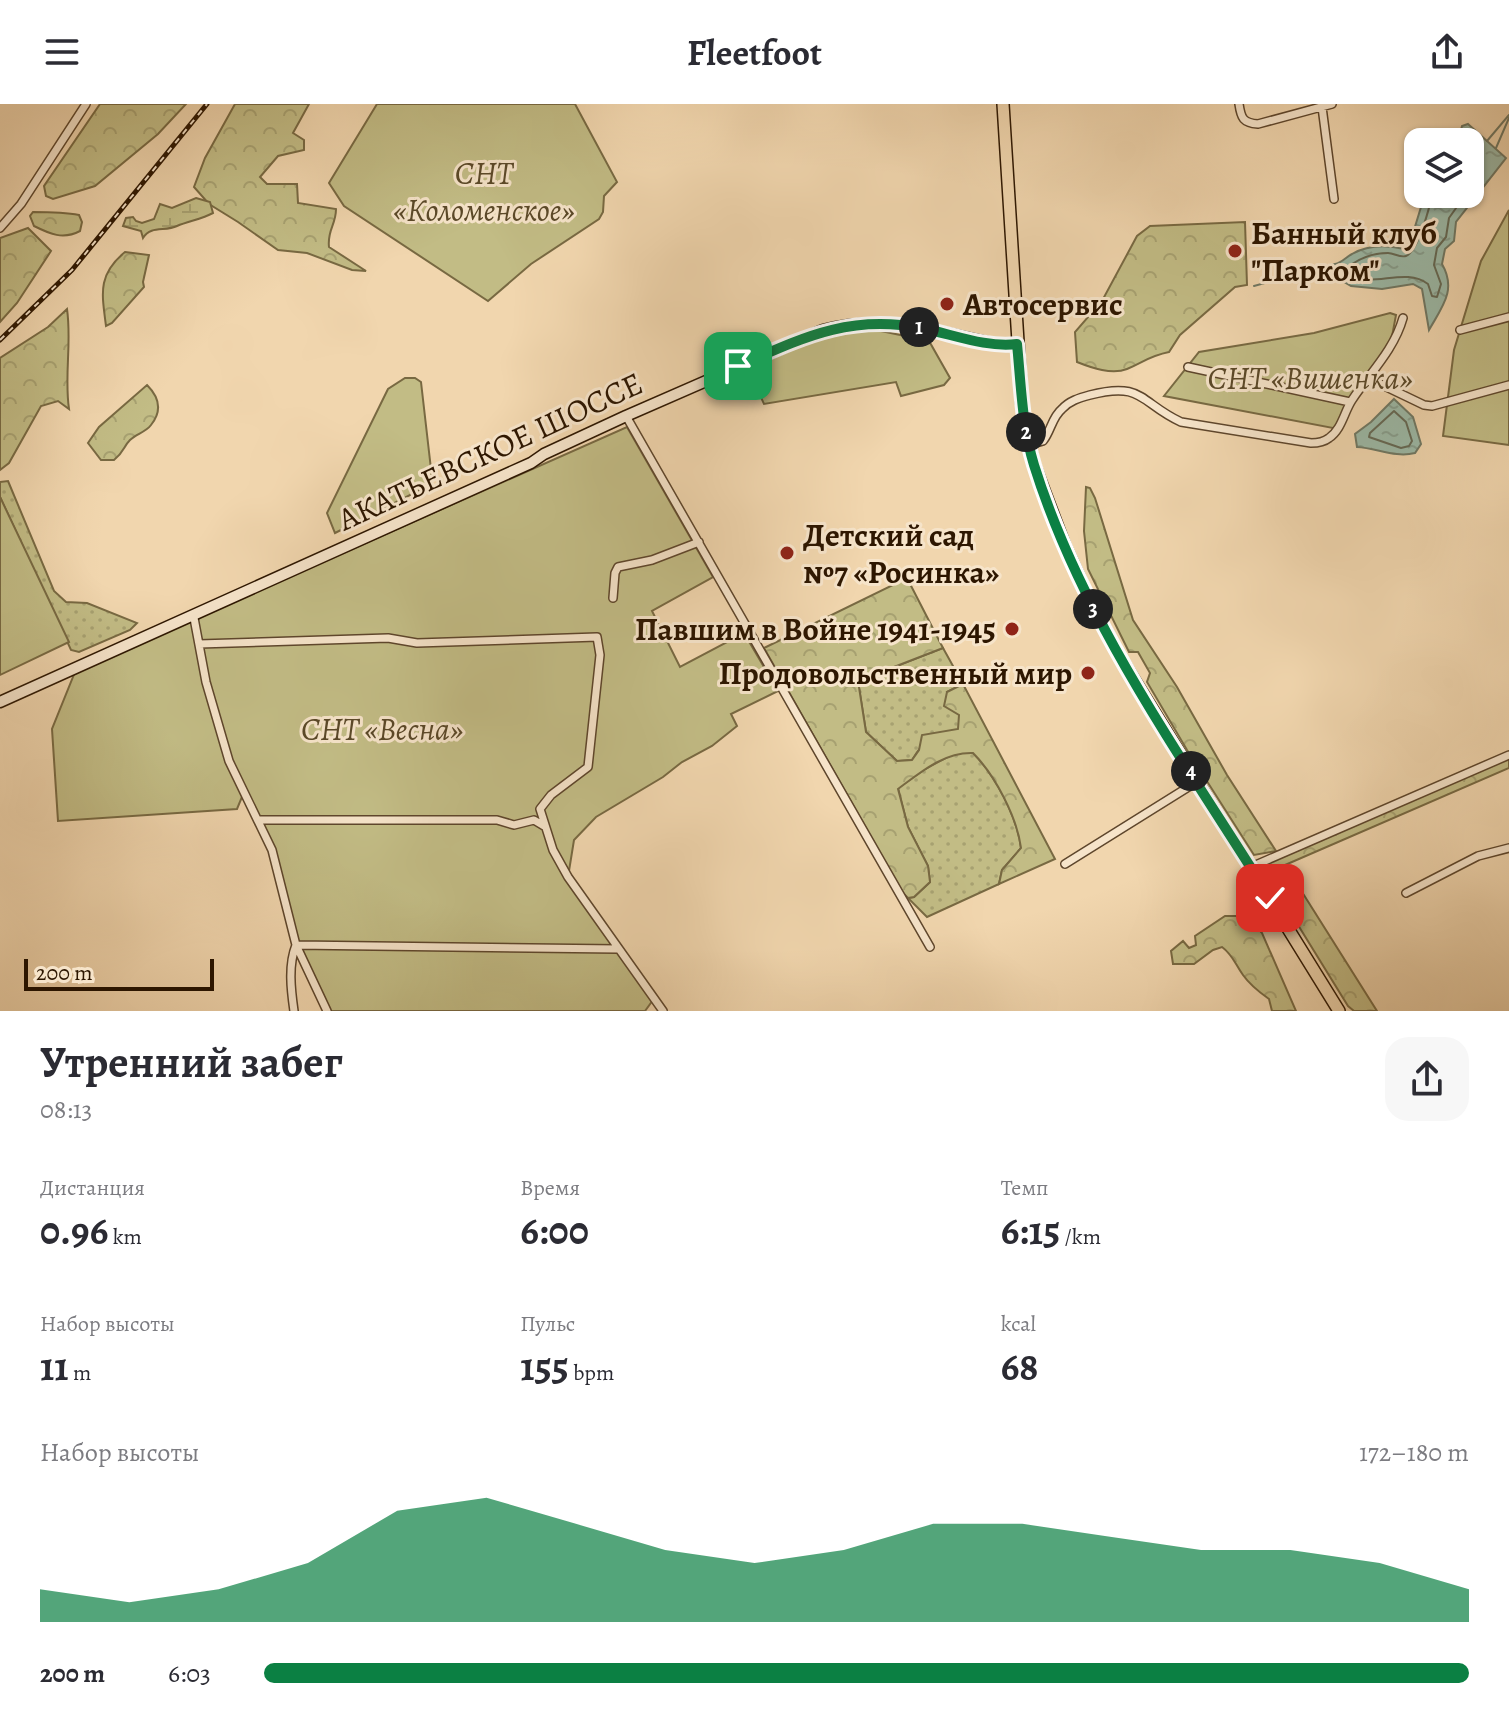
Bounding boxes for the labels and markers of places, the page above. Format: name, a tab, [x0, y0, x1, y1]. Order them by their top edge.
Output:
place label: Банный клуб "Парком"	[1251, 211, 1437, 292]
marker: Банный клуб "Парком"	[1226, 242, 1244, 260]
place label: Автосервис	[962, 282, 1123, 326]
marker: Автосервис	[938, 295, 956, 313]
pin: 1	[899, 307, 939, 347]
pin	[704, 332, 772, 400]
pin: 2	[1006, 412, 1046, 452]
place label: Детский сад №7 «Росинка»	[803, 513, 999, 594]
marker: Детский сад №7 «Росинка»	[778, 544, 796, 562]
pin: 3	[1073, 589, 1113, 629]
place label: Павшим в Войне 1941-1945	[635, 607, 996, 651]
marker: Павшим в Войне 1941-1945	[1003, 620, 1021, 638]
place label: Продовольственный мир	[719, 651, 1072, 695]
marker: Продовольственный мир	[1079, 664, 1097, 682]
pin: 4	[1171, 751, 1211, 791]
pin	[1236, 864, 1304, 932]

